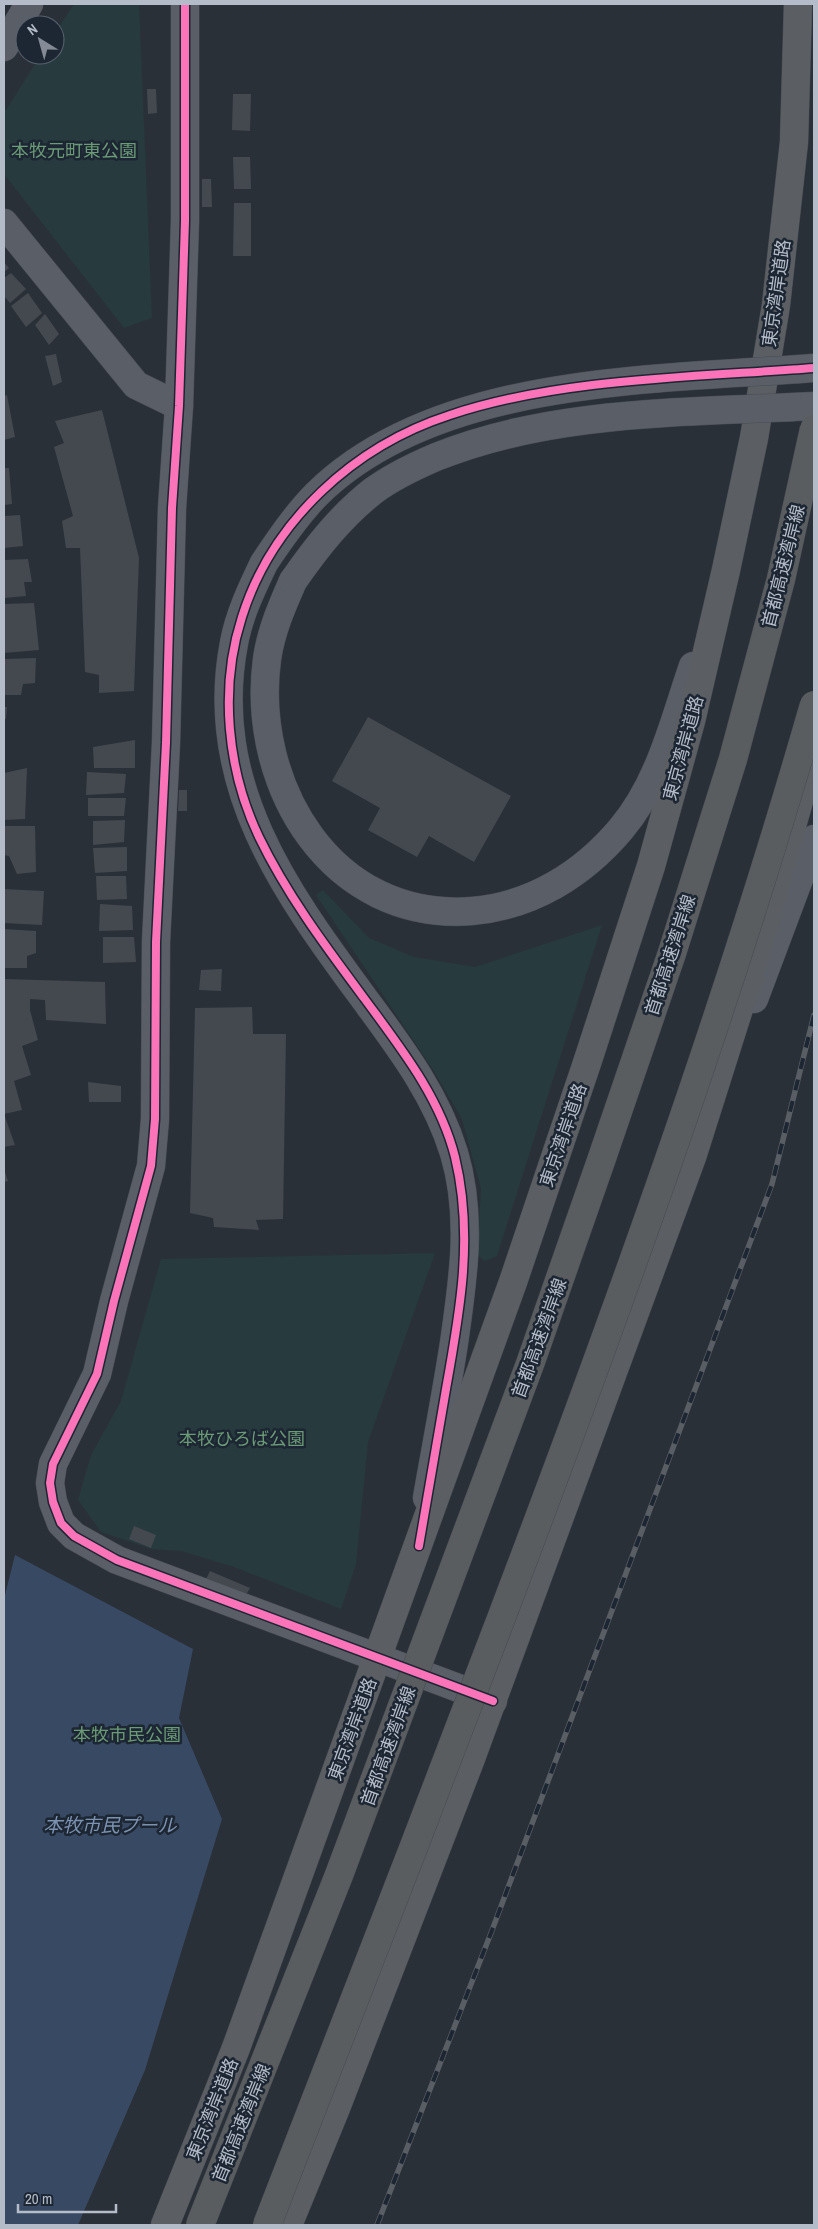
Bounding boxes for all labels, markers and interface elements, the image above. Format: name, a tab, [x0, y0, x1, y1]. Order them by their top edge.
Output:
north arrow	[15, 15, 65, 65]
text: N	[23, 20, 41, 39]
park label: 本牧元町東公園	[11, 138, 137, 163]
street label: 東京湾岸道路	[756, 238, 796, 348]
street label: 首都高速湾岸線	[756, 502, 810, 630]
street label: 東京湾岸道路	[657, 693, 709, 803]
street label: 首都高速湾岸線	[639, 891, 701, 1019]
street label: 東京湾岸道路	[534, 1080, 592, 1190]
street label: 首都高速湾岸線	[506, 1275, 572, 1401]
park label: 本牧ひろば公園	[179, 1426, 305, 1451]
street label: 東京湾岸道路	[322, 1674, 382, 1784]
street label: 首都高速湾岸線	[355, 1683, 421, 1809]
park label: 本牧市民公園	[73, 1722, 181, 1747]
water label: 本牧市民プール	[43, 1812, 177, 1838]
street label: 東京湾岸道路	[180, 2054, 244, 2164]
street label: 首都高速湾岸線	[206, 2060, 276, 2186]
scale bar	[18, 2182, 115, 2214]
text: 20 m	[25, 2188, 52, 2209]

